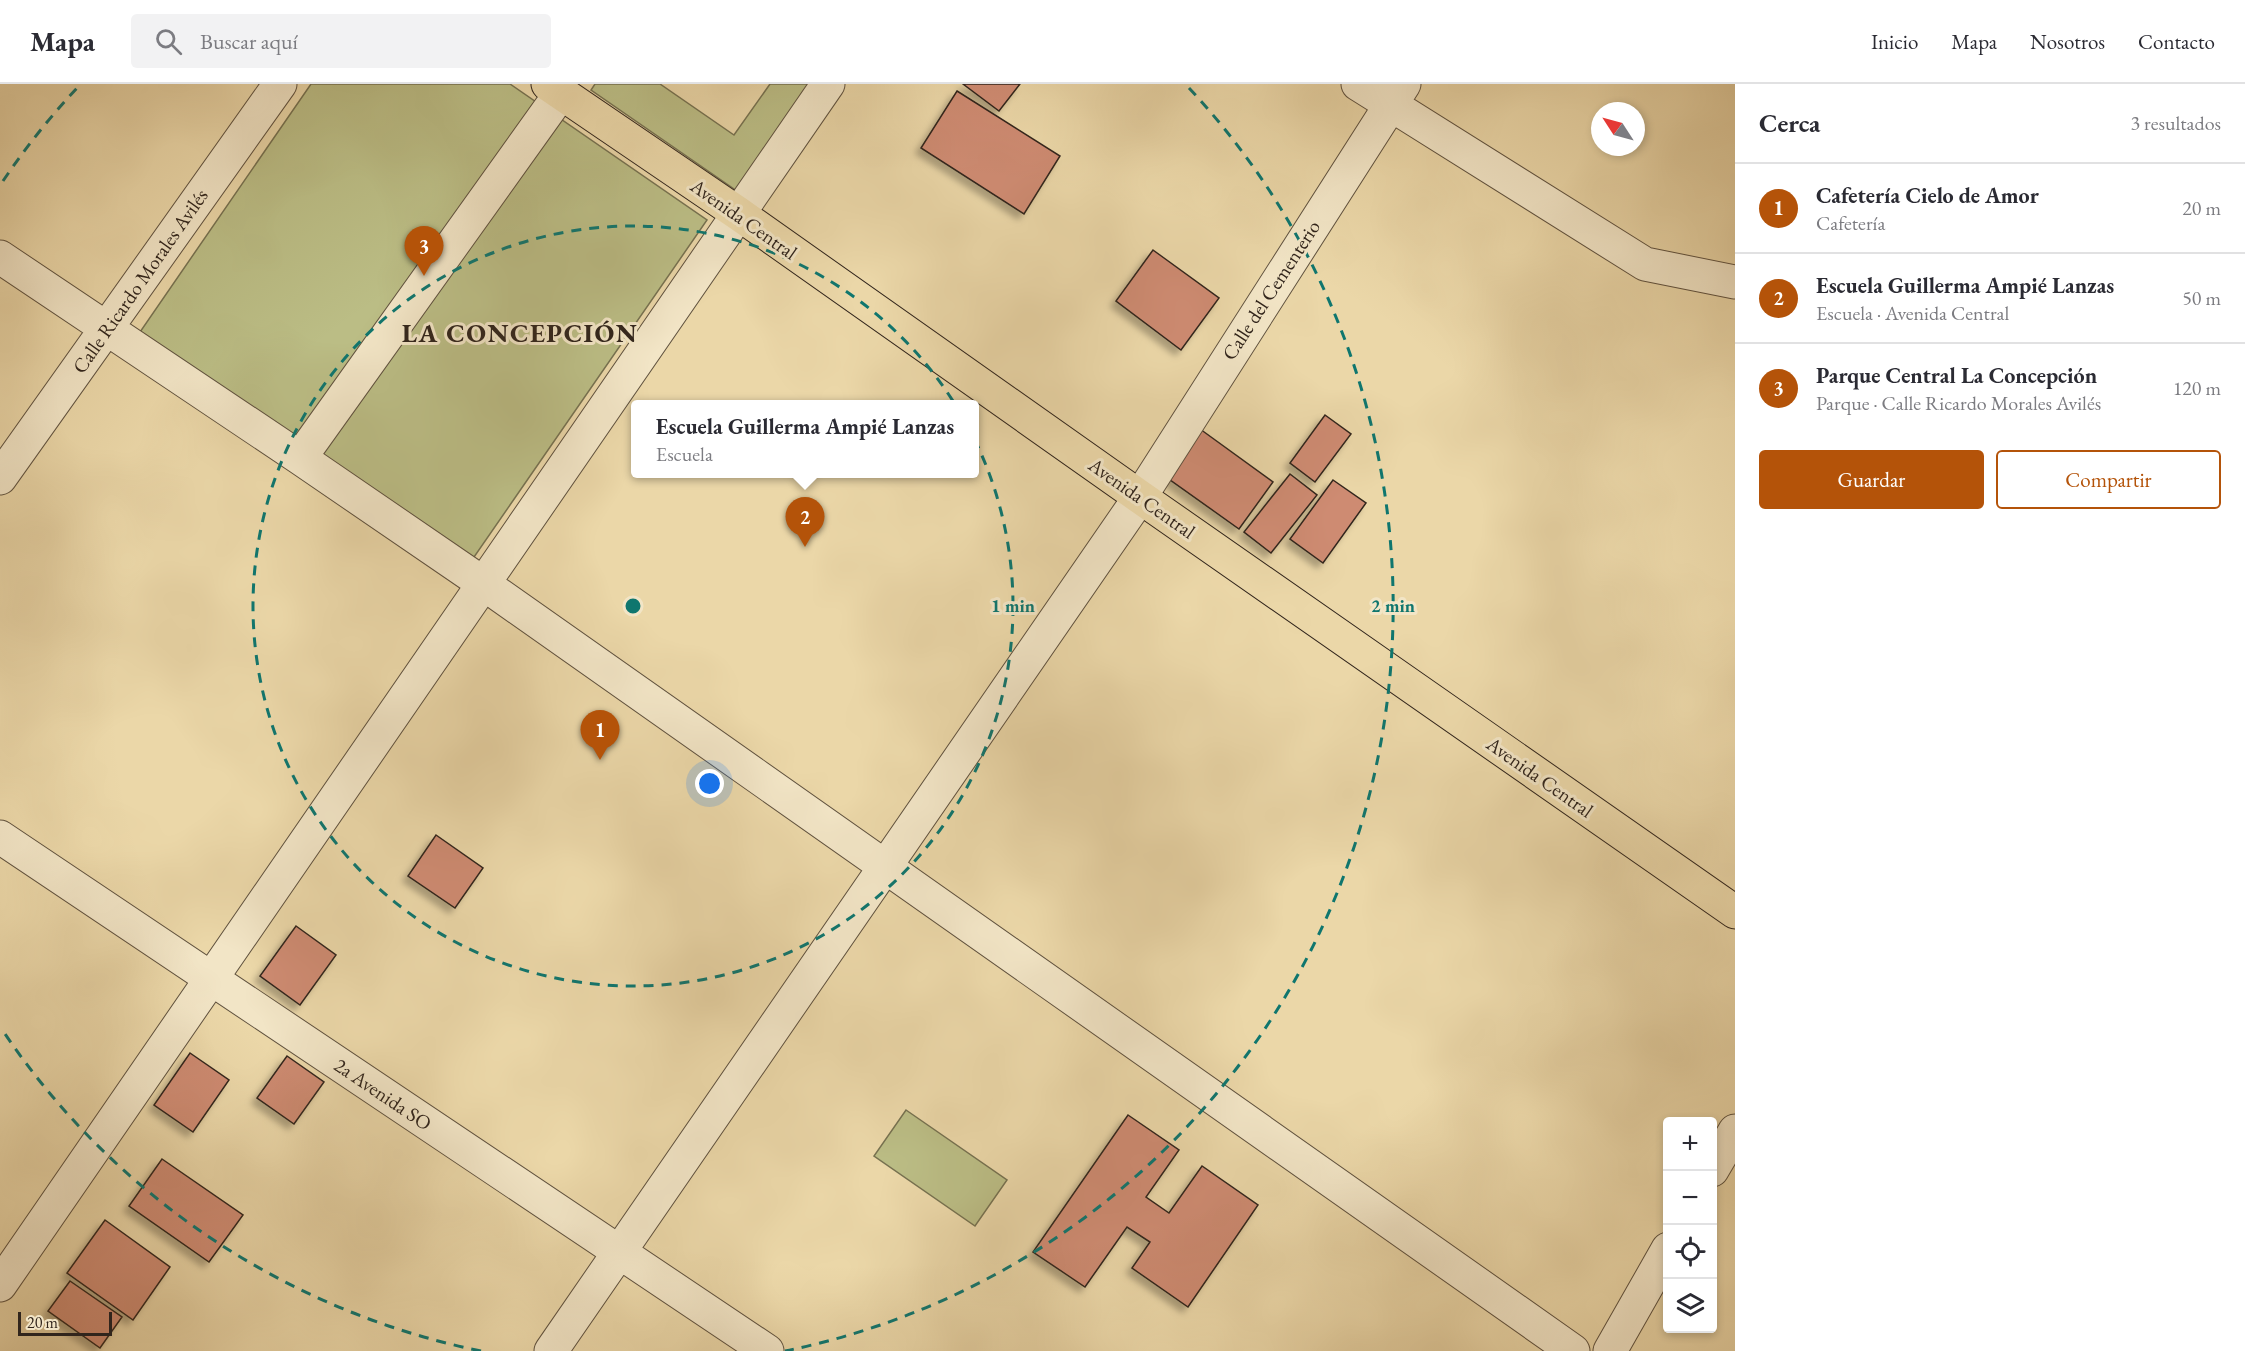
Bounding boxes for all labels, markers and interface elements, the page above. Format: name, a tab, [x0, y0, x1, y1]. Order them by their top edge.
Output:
search box	[131, 14, 551, 68]
text: Mapa	[30, 23, 95, 59]
icon: search	[152, 25, 185, 58]
text: Buscar aquí	[200, 27, 298, 56]
text: Inicio	[1871, 28, 1918, 55]
text: Mapa	[1951, 28, 1997, 55]
text: Nosotros	[2030, 28, 2105, 55]
text: Contacto	[2138, 28, 2215, 55]
north arrow	[1591, 102, 1645, 156]
text: Cerca	[1759, 106, 1820, 140]
text: 3 resultados	[2130, 110, 2221, 136]
street label: Avenida Central	[685, 172, 803, 265]
text: Cafetería Cielo de Amor	[1816, 181, 2039, 210]
street label: Calle Ricardo Morales Avilés	[66, 184, 214, 378]
text: 1	[1773, 195, 1784, 221]
text: 20 m	[2182, 195, 2221, 221]
text: Cafetería	[1816, 210, 1885, 236]
street label: Calle del Cementerio	[1216, 215, 1326, 365]
pin: 3	[404, 226, 444, 276]
text: Escuela Guillerma Ampié Lanzas	[1816, 271, 2114, 300]
text: 2	[1773, 285, 1784, 311]
text: 50 m	[2182, 285, 2221, 311]
text: Escuela · Avenida Central	[1816, 300, 2009, 326]
district label: LA CONCEPCIÓN	[402, 316, 638, 350]
text: Parque Central La Concepción	[1816, 361, 2097, 390]
text: 3	[1773, 375, 1784, 401]
text: 120 m	[2173, 375, 2221, 401]
text: Parque · Calle Ricardo Morales Avilés	[1816, 390, 2101, 416]
popup	[631, 400, 979, 478]
text: Escuela Guillerma Ampié Lanzas	[656, 412, 954, 441]
text: Escuela	[656, 441, 713, 467]
button: Guardar	[1759, 450, 1984, 509]
button: Compartir	[1996, 450, 2221, 509]
street label: Avenida Central	[1083, 451, 1201, 544]
pin: 2	[786, 498, 824, 547]
text: 1 min	[991, 594, 1035, 617]
text: 2 min	[1371, 594, 1415, 617]
centre of rings	[623, 596, 643, 616]
pin: 1	[580, 710, 620, 760]
street label: Avenida Central	[1481, 730, 1599, 823]
your location	[695, 769, 724, 798]
street label: 2a Avenida SO	[329, 1052, 437, 1136]
map controls	[1663, 1117, 1717, 1333]
button: +	[1663, 1117, 1717, 1171]
button: −	[1663, 1171, 1717, 1225]
button: locate	[1663, 1225, 1717, 1279]
button: layers	[1663, 1279, 1717, 1333]
scale bar	[18, 1309, 112, 1336]
text: 20 m	[27, 1312, 58, 1333]

